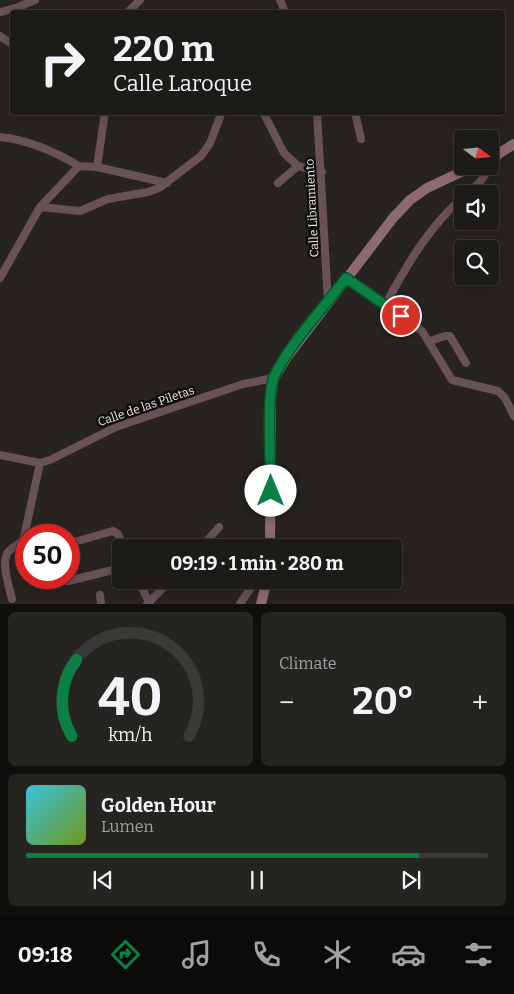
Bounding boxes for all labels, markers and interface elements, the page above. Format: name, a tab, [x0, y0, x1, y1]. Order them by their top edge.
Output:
text: 220 m	[113, 28, 214, 70]
icon: right	[30, 30, 95, 95]
text: Calle Laroque	[113, 70, 252, 97]
north arrow	[454, 130, 499, 175]
map controls	[454, 130, 499, 285]
street label: Calle Libramiento	[302, 158, 322, 258]
button: sound	[454, 185, 499, 230]
button: search	[454, 240, 499, 285]
pin	[380, 295, 422, 337]
icon: arrive	[387, 302, 415, 330]
street label: Calle de las Piletas	[96, 383, 196, 429]
position arrow	[244, 464, 296, 516]
speed limit sign: 50	[15, 524, 80, 589]
text: 09:19 · 1 min · 280 m	[170, 552, 344, 575]
text: Climate	[279, 654, 337, 673]
text: 40	[98, 666, 163, 729]
text: 20°	[352, 678, 414, 724]
text: −	[279, 686, 294, 719]
text: +	[472, 686, 488, 719]
text: km/h	[108, 724, 153, 746]
text: Golden Hour	[101, 794, 216, 817]
text: Lumen	[101, 817, 154, 836]
icon: previous	[89, 866, 117, 894]
icon: pause	[243, 866, 271, 894]
icon: next	[397, 866, 425, 894]
icon: directions	[108, 937, 143, 972]
icon: music	[179, 937, 214, 972]
icon: phone	[249, 937, 284, 972]
icon: climate	[320, 937, 355, 972]
icon: car	[391, 937, 426, 972]
icon: filters	[461, 937, 496, 972]
text: 09:18	[18, 941, 73, 968]

